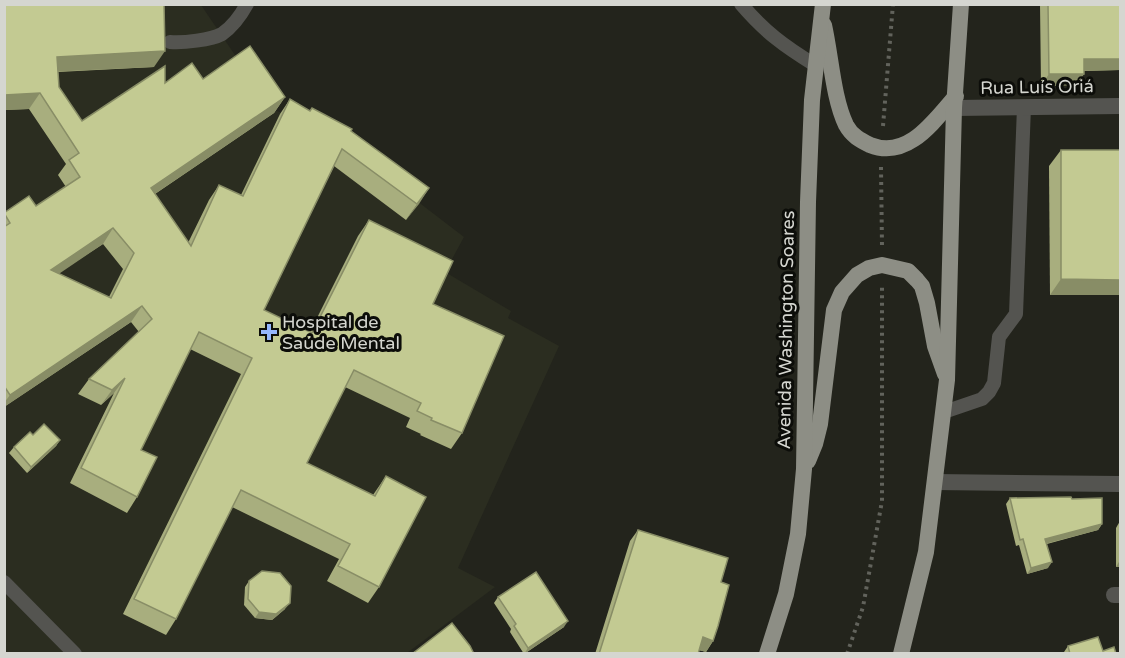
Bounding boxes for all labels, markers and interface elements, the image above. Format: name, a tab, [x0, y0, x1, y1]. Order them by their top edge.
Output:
street label: Rua Luís Oriá	[980, 75, 1094, 99]
street label: Avenida Washington Soares	[773, 210, 799, 450]
place label: Hospital de Saúde Mental	[282, 311, 400, 354]
marker: Hospital de Saúde Mental	[260, 323, 278, 341]

